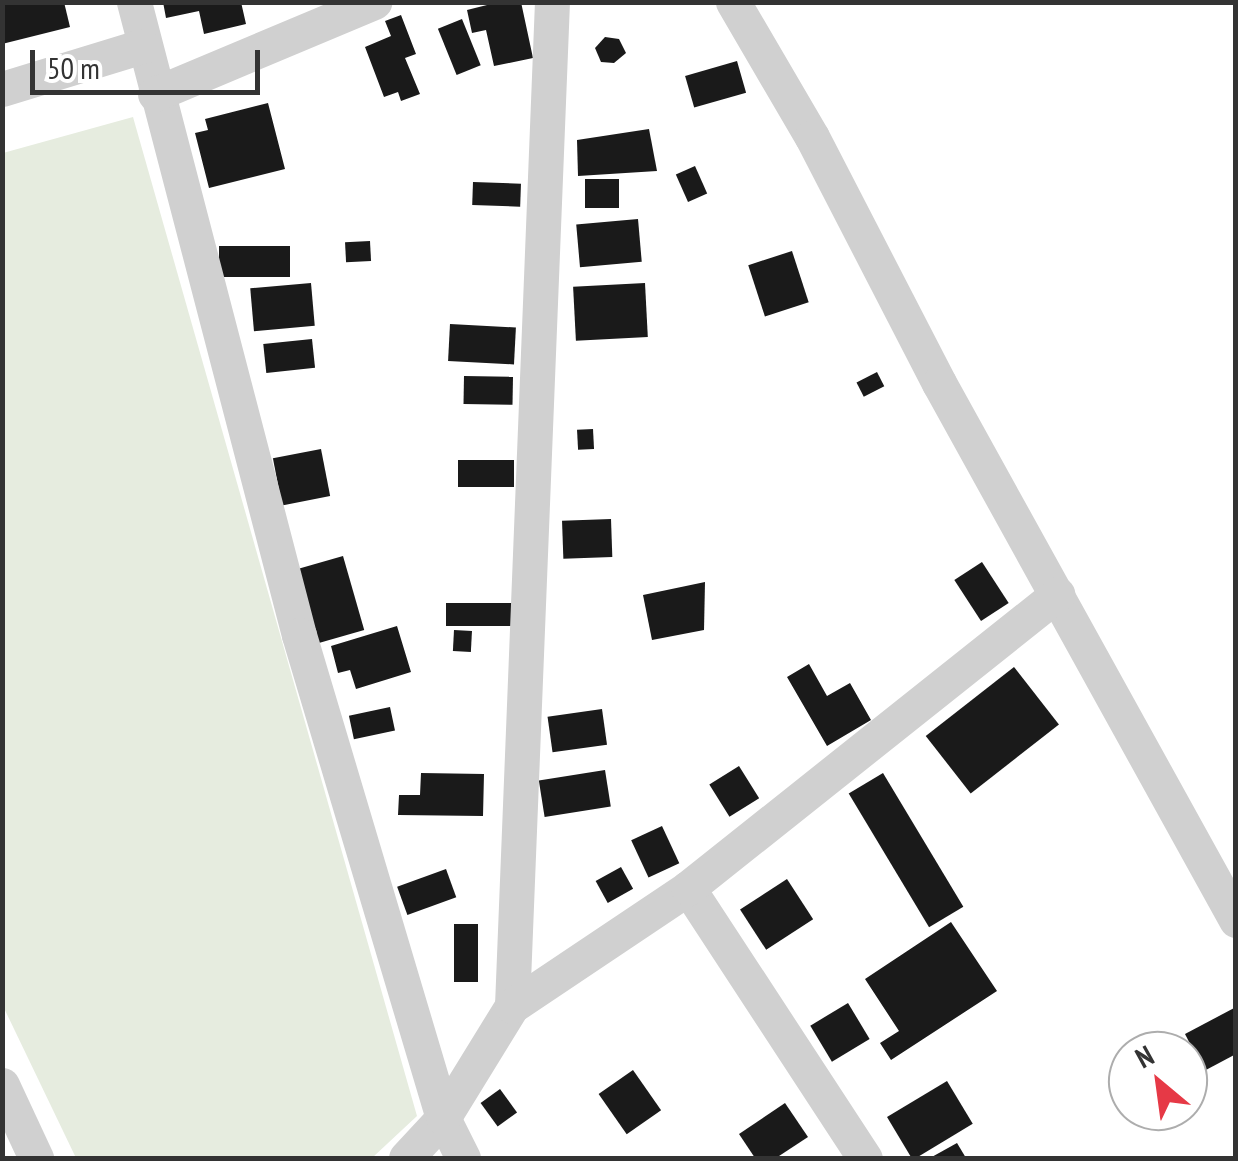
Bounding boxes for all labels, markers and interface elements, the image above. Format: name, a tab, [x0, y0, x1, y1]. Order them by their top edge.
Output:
scale bar	[35, 30, 265, 92]
text: 50 m	[47, 48, 100, 87]
north arrow	[1108, 1031, 1208, 1131]
text: N	[1129, 1036, 1160, 1076]

